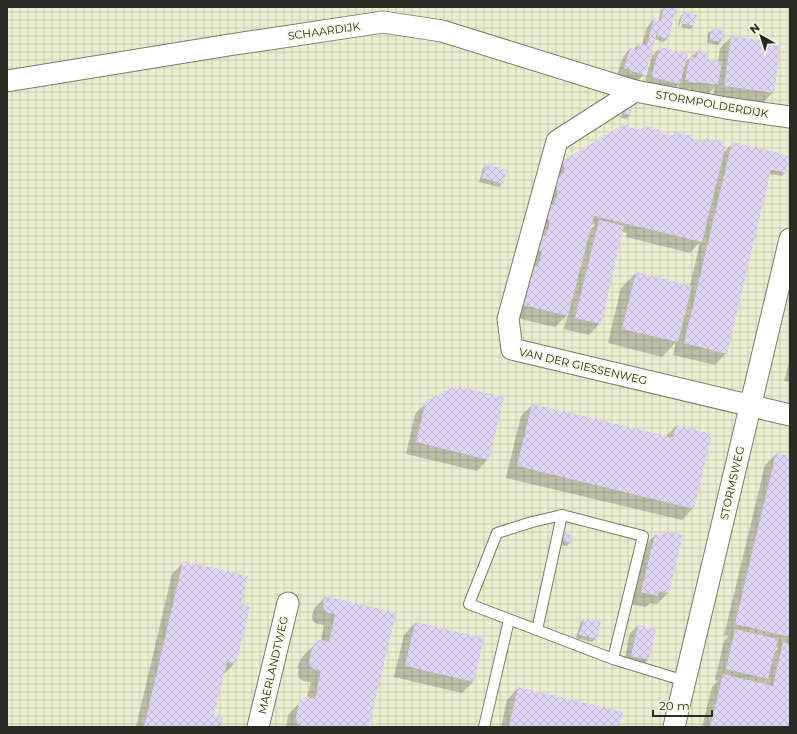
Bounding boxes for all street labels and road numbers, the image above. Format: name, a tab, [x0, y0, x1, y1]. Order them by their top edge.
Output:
street label: SCHAARDIJK	[287, 19, 361, 43]
street label: STORMPOLDERDIJK	[655, 87, 770, 121]
street label: VAN DER GIESSENWEG	[518, 344, 648, 388]
street label: STORMSWEG	[717, 445, 747, 521]
street label: MAERLANDTWEG	[255, 615, 291, 715]

